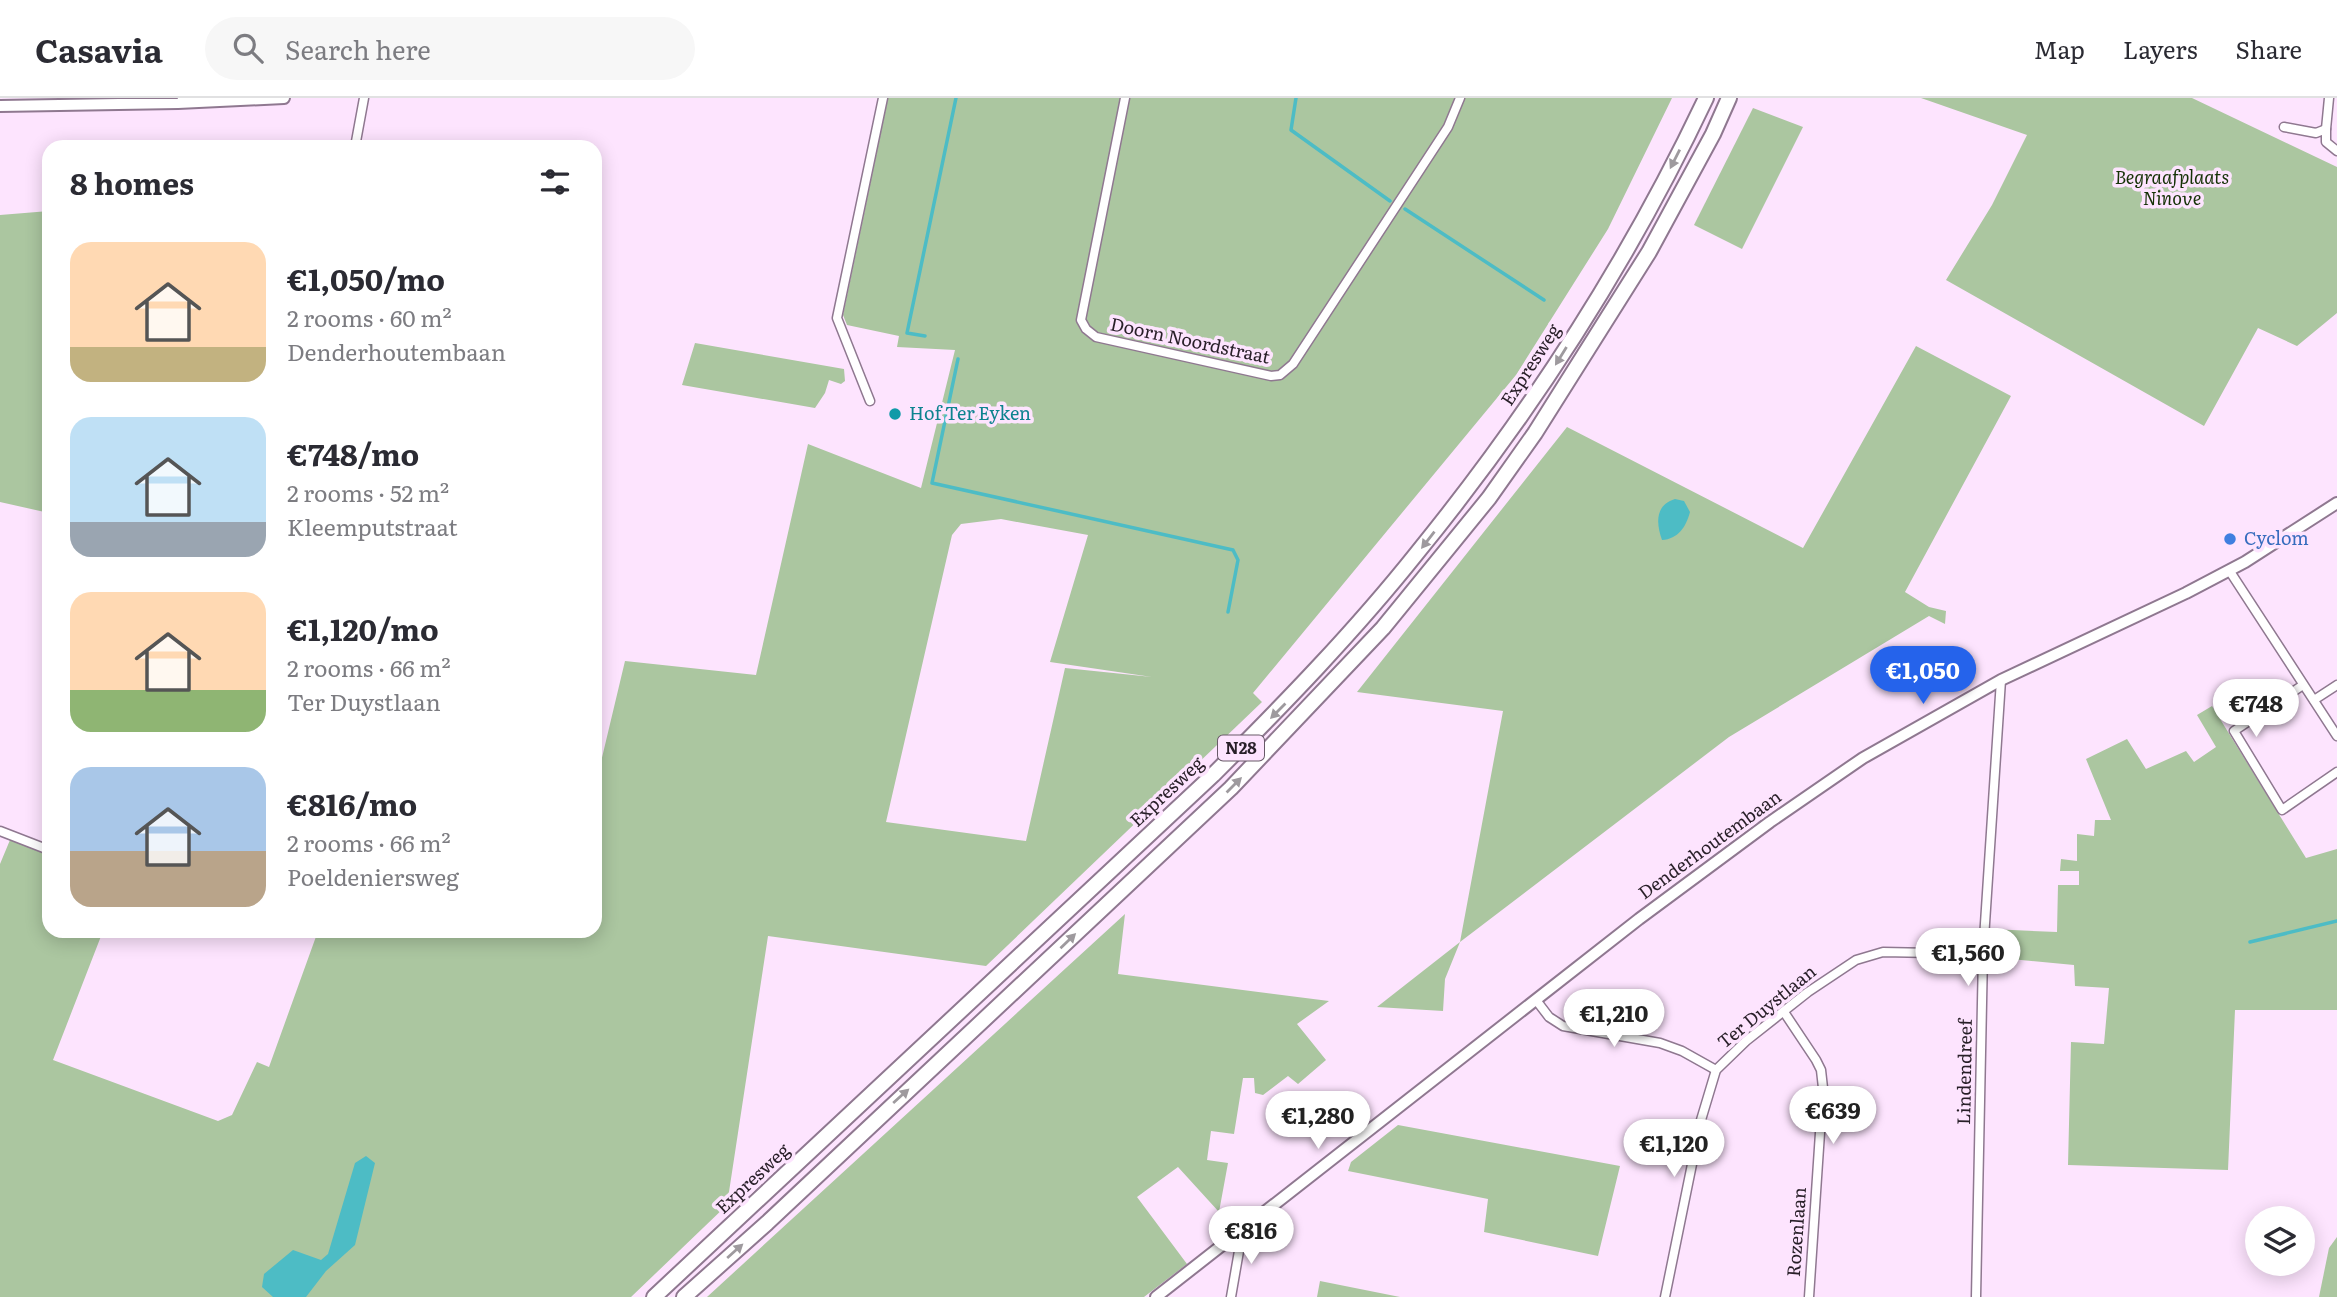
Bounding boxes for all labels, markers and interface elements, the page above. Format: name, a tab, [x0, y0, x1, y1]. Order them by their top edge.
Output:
search box	[205, 17, 695, 80]
text: Casavia	[35, 24, 163, 73]
icon: search	[229, 29, 267, 67]
text: Search here	[285, 29, 431, 68]
text: Map	[2034, 31, 2085, 66]
text: Layers	[2123, 31, 2197, 66]
text: Share	[2235, 31, 2302, 66]
one-way arrow	[1670, 149, 1681, 169]
text: 8 homes	[70, 160, 194, 204]
icon: filters	[536, 163, 574, 201]
park label: Begraafplaats Ninove	[2115, 163, 2229, 211]
text: €1,050/mo	[287, 256, 445, 300]
icon: home	[126, 270, 210, 354]
text: 2 rooms · 60 m²	[287, 300, 452, 334]
street label: Doorn Noordstraat	[1108, 309, 1273, 370]
street label: Expresweg	[1493, 317, 1567, 410]
text: Denderhoutembaan	[287, 334, 506, 368]
one-way arrow	[1555, 346, 1568, 365]
place label: Hof Ter Eyken	[909, 399, 1031, 426]
marker: Hof Ter Eyken	[887, 406, 903, 422]
text: €748/mo	[287, 431, 419, 475]
icon: home	[126, 445, 210, 529]
text: 2 rooms · 52 m²	[287, 475, 449, 509]
text: Kleemputstraat	[287, 509, 458, 543]
place label: Cyclom	[2244, 524, 2309, 551]
one-way arrow	[1421, 531, 1435, 549]
marker: Cyclom	[2222, 531, 2238, 547]
text: €1,120/mo	[287, 606, 439, 650]
icon: home	[126, 620, 210, 704]
pin: €1,050	[1866, 646, 1980, 706]
text: 2 rooms · 66 m²	[287, 650, 451, 684]
text: €1,050	[1886, 652, 1960, 686]
pin: €748	[2215, 680, 2297, 739]
text: Ter Duystlaan	[287, 684, 441, 718]
text: €748	[2229, 685, 2283, 719]
one-way arrow	[1269, 702, 1286, 719]
road number: N28	[1218, 736, 1264, 761]
street label: Expresweg	[1123, 749, 1210, 832]
one-way arrow	[1225, 777, 1242, 794]
text: €816/mo	[287, 781, 417, 825]
street label: Denderhoutembaan	[1632, 782, 1786, 905]
icon: home	[126, 795, 210, 879]
text: 2 rooms · 66 m²	[287, 825, 451, 859]
text: Poeldeniersweg	[287, 859, 459, 893]
pin: €1,560	[1911, 928, 2025, 988]
one-way arrow	[1059, 933, 1076, 949]
text: €1,560	[1931, 934, 2005, 968]
street label: Ter Duystlaan	[1711, 957, 1821, 1054]
pin: €1,210	[1557, 990, 1671, 1049]
text: €1,210	[1579, 995, 1649, 1029]
street label: Lindendreef	[1949, 1017, 1978, 1125]
pin: €639	[1792, 1086, 1874, 1146]
one-way arrow	[892, 1088, 910, 1104]
pin: €1,280	[1261, 1091, 1375, 1151]
text: €639	[1805, 1092, 1861, 1126]
text: €1,280	[1281, 1097, 1355, 1131]
pin: €1,120	[1617, 1119, 1731, 1179]
text: €1,120	[1639, 1125, 1709, 1159]
street label: Expresweg	[709, 1136, 796, 1219]
street label: Rozenlaan	[1779, 1186, 1812, 1278]
pin: €816	[1210, 1206, 1292, 1266]
map controls	[2245, 1206, 2315, 1276]
button: layers	[2245, 1206, 2315, 1276]
text: €816	[1225, 1212, 1277, 1246]
one-way arrow	[726, 1243, 744, 1259]

